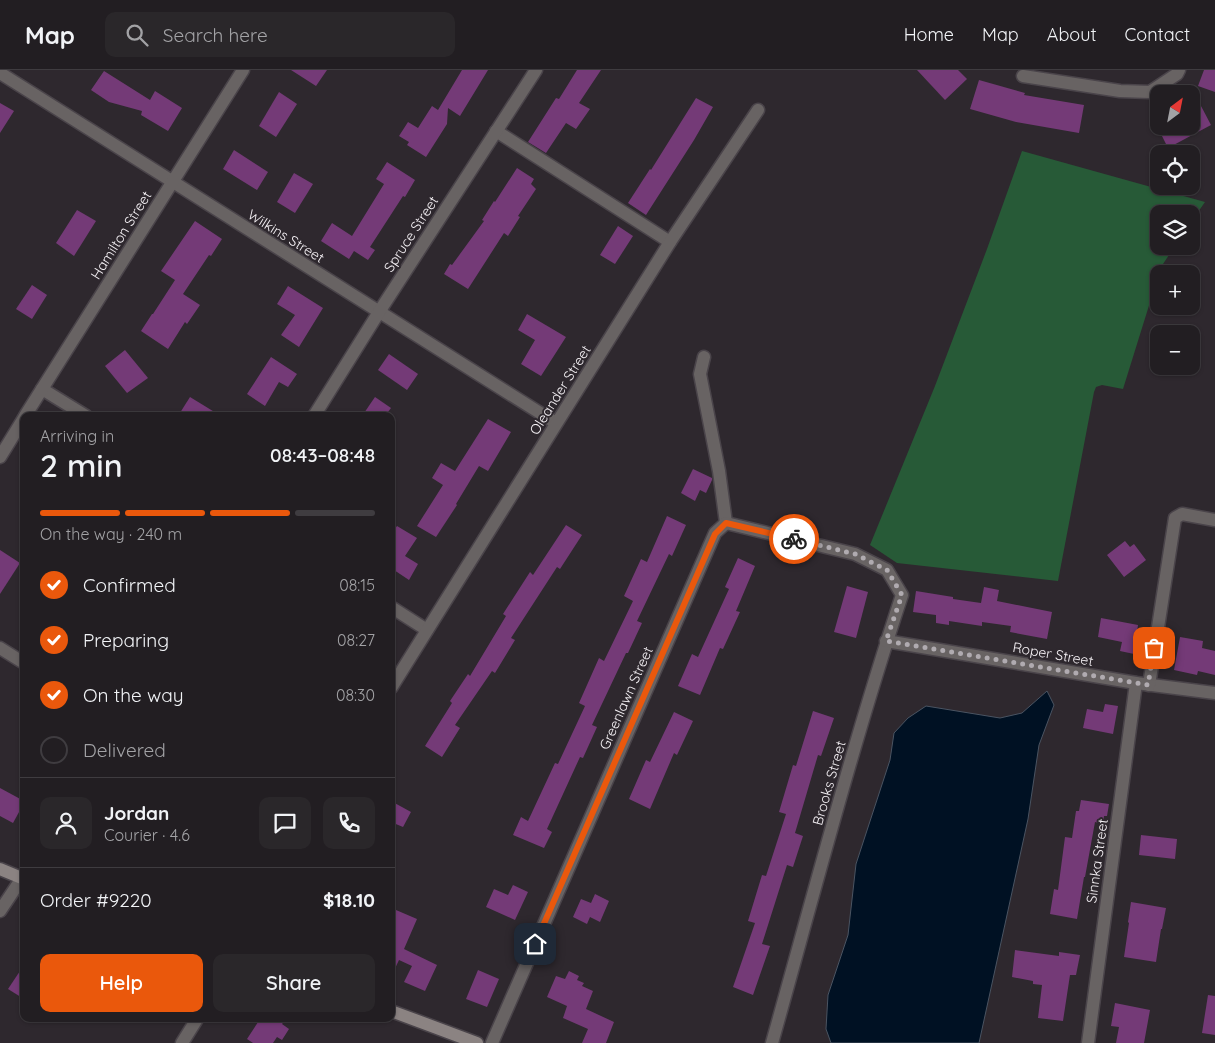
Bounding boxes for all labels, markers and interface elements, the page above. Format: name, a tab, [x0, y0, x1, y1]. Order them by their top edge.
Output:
search box	[105, 12, 455, 57]
text: Map	[25, 20, 75, 50]
icon: search	[123, 21, 151, 49]
text: Search here	[163, 23, 268, 47]
text: Home	[904, 23, 954, 46]
text: Map	[982, 23, 1019, 46]
text: About	[1047, 23, 1097, 46]
text: Contact	[1125, 23, 1190, 46]
north arrow	[1150, 85, 1200, 135]
map controls	[1150, 85, 1200, 375]
button: locate	[1150, 145, 1200, 195]
street label: Hamilton Street	[87, 187, 155, 283]
street label: Spruce Street	[380, 192, 442, 275]
street label: Wilkins Street	[244, 205, 328, 267]
button: layers	[1150, 205, 1200, 255]
button: +	[1150, 265, 1200, 315]
button: −	[1150, 325, 1200, 375]
street label: Oleander Street	[525, 342, 595, 438]
text: Arriving in	[40, 426, 114, 446]
text: 08:43–08:48	[270, 443, 375, 467]
text: 2 min	[40, 445, 123, 485]
courier	[769, 514, 819, 564]
text: On the way · 240 m	[40, 524, 182, 544]
icon: bike	[780, 525, 808, 553]
icon: check	[40, 571, 68, 599]
text: Confirmed	[83, 573, 176, 597]
text: 08:15	[339, 575, 375, 595]
icon: check	[40, 626, 68, 654]
pin	[1133, 627, 1175, 669]
text: Preparing	[83, 628, 169, 652]
text: 08:27	[337, 630, 375, 650]
icon: bag	[1140, 634, 1168, 662]
street label: Roper Street	[1011, 638, 1095, 670]
street label: Greenlawn Street	[595, 643, 657, 752]
icon: check	[40, 681, 68, 709]
text: On the way	[83, 683, 184, 707]
text: 08:30	[336, 685, 375, 705]
text: Delivered	[83, 738, 166, 762]
street label: Brooks Street	[808, 738, 850, 827]
button: person	[40, 797, 92, 849]
button: chat	[259, 797, 311, 849]
button: phone	[323, 797, 375, 849]
text: Jordan	[104, 801, 169, 825]
street label: Sinnka Street	[1082, 817, 1112, 904]
text: Courier · 4.6	[104, 825, 190, 845]
text: Order #9220	[40, 888, 152, 912]
text: $18.10	[323, 888, 375, 912]
pin	[514, 923, 556, 965]
icon: home	[521, 930, 549, 958]
button: Help	[40, 954, 203, 1012]
button: Share	[213, 954, 375, 1012]

